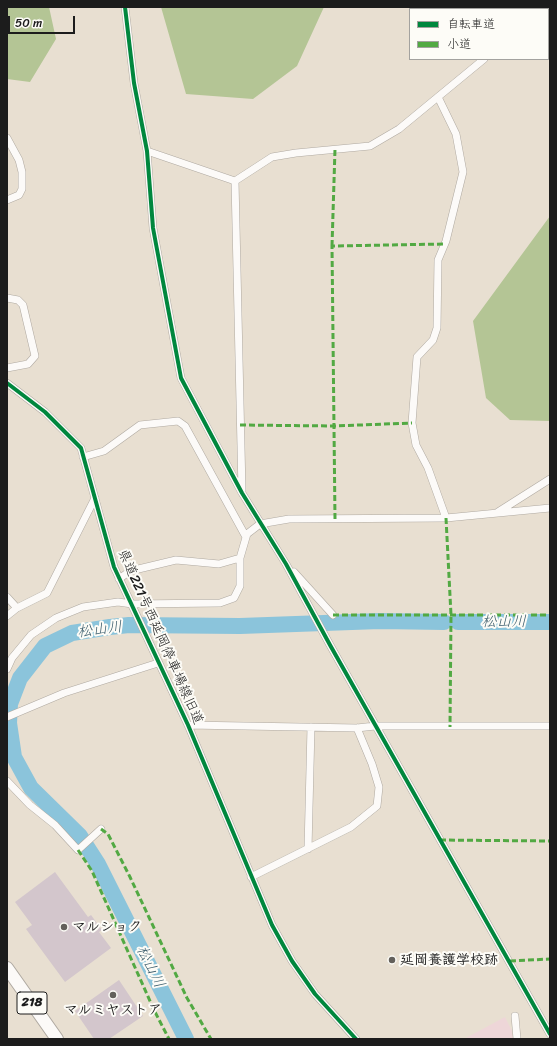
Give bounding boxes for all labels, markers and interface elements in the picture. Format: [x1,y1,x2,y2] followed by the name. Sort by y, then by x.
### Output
[10,8,77,34] scale bar
[409,8,549,60] legend
[15,12,42,34] text: 50 m
[447,13,495,35] text: 自転車道
[447,33,471,55] text: 小道
[114,547,206,727] street label: 県道221号西延岡停車場線旧道
[482,613,526,631] water label: 松山川
[77,618,123,642] water label: 松山川
[72,919,142,935] place label: マルショク
[59,922,69,932] marker: マルショク
[132,943,168,991] water label: 松山川
[400,952,498,968] place label: 延岡養護学校跡
[387,955,397,965] marker: 延岡養護学校跡
[108,990,118,1000] marker: マルミヤストア
[17,992,47,1014] road number: 218
[64,1002,162,1018] place label: マルミヤストア

